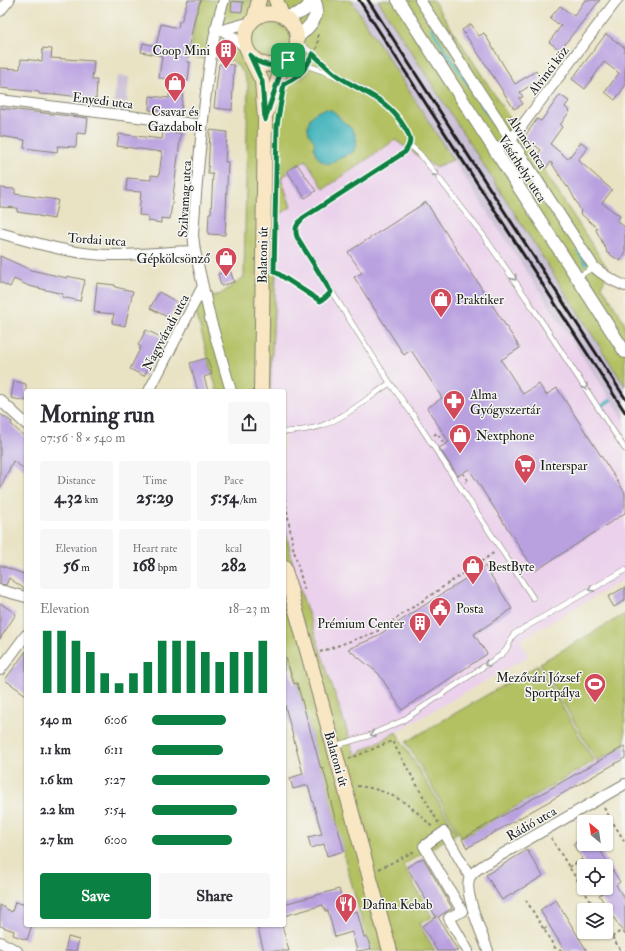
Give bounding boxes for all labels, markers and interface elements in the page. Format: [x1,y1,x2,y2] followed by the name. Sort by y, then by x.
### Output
[213,37,239,70] building icon: Coop Mini
[525,42,573,99] street label: Alvinci köz
[152,43,211,60] place label: Coop Mini
[271,43,305,77] pin
[277,49,299,71] icon: arrive
[162,70,188,103] shop icon: Csavar és Gazdabolt
[71,89,135,114] street label: Enyedi utca
[148,104,202,135] place label: Csavar és Gazdabolt
[504,112,551,173] street label: Alvinci utca
[494,132,550,206] street label: Vásárhelyi utca
[175,159,195,238] street label: Szilvamag utca
[431,170,438,177] one-way arrow
[255,226,271,284] street label: Balatoni út
[67,230,127,250] street label: Tordai utca
[213,245,239,278] shop icon: Gépkölcsönző
[136,251,211,268] place label: Gépkölcsönző
[509,274,516,281] one-way arrow
[428,286,454,319] shop icon: Praktiker
[139,291,194,374] street label: Nagyváradi utca
[456,292,504,308] place label: Praktiker
[580,383,588,390] one-way arrow
[469,387,541,419] place label: Alma Gyógyszertár
[441,388,467,421] pharmacy icon: Alma Gyógyszertár
[40,401,155,429] text: Morning run
[228,402,270,444] button: share
[447,422,473,455] shop icon: Nextphone
[476,428,535,445] place label: Nextphone
[40,430,125,446] text: 07:56 · 8 × 540 m
[512,452,538,485] supermarket icon: Interspar
[540,458,588,475] place label: Interspar
[57,474,96,487] text: Distance
[143,474,167,487] text: Time
[224,474,244,487] text: Pace
[54,487,82,508] text: 4.32
[136,487,174,508] text: 25:29
[210,487,238,508] text: 5:54
[82,493,98,506] text: km
[238,493,257,506] text: /km
[55,542,97,555] text: Elevation
[133,542,177,555] text: Heart rate
[225,542,242,555] text: kcal
[460,553,486,586] shop icon: BestByte
[63,555,79,576] text: 56
[133,555,155,576] text: 168
[221,555,246,576] text: 282
[488,559,535,576] place label: BestByte
[79,561,90,574] text: m
[155,561,177,574] text: bpm
[588,585,595,592] one-way arrow
[427,595,453,628] public building icon: Posta
[40,601,90,617] text: Elevation
[228,601,270,617] text: 18–23 m
[456,601,484,617] place label: Posta
[407,610,433,643] building icon: Prémium Center
[317,616,404,632] place label: Prémium Center
[484,659,491,667] one-way arrow
[496,670,582,702] place label: Mezővári József Sportpálya
[582,671,608,704] sports icon: Mezővári József Sportpálya
[40,712,72,728] text: 540 m
[104,712,127,728] text: 6:06
[370,729,377,737] one-way arrow
[321,730,352,789] street label: Balatoni út
[40,742,71,758] text: 1.1 km
[104,742,123,758] text: 6:11
[40,772,73,788] text: 1.6 km
[104,772,125,788] text: 5:27
[40,802,75,818] text: 2.2 km
[104,802,125,818] text: 5:54
[504,803,560,845] street label: Rádió utca
[577,815,613,851] north arrow
[577,815,613,939] map controls
[40,832,74,848] text: 2.7 km
[104,832,127,848] text: 6:00
[577,859,613,895] button: locate
[40,873,151,919] button: Save
[159,873,270,919] button: Share
[333,891,359,924] restaurant icon: Dafina Kebab
[362,897,432,913] place label: Dafina Kebab
[577,903,613,939] button: layers

